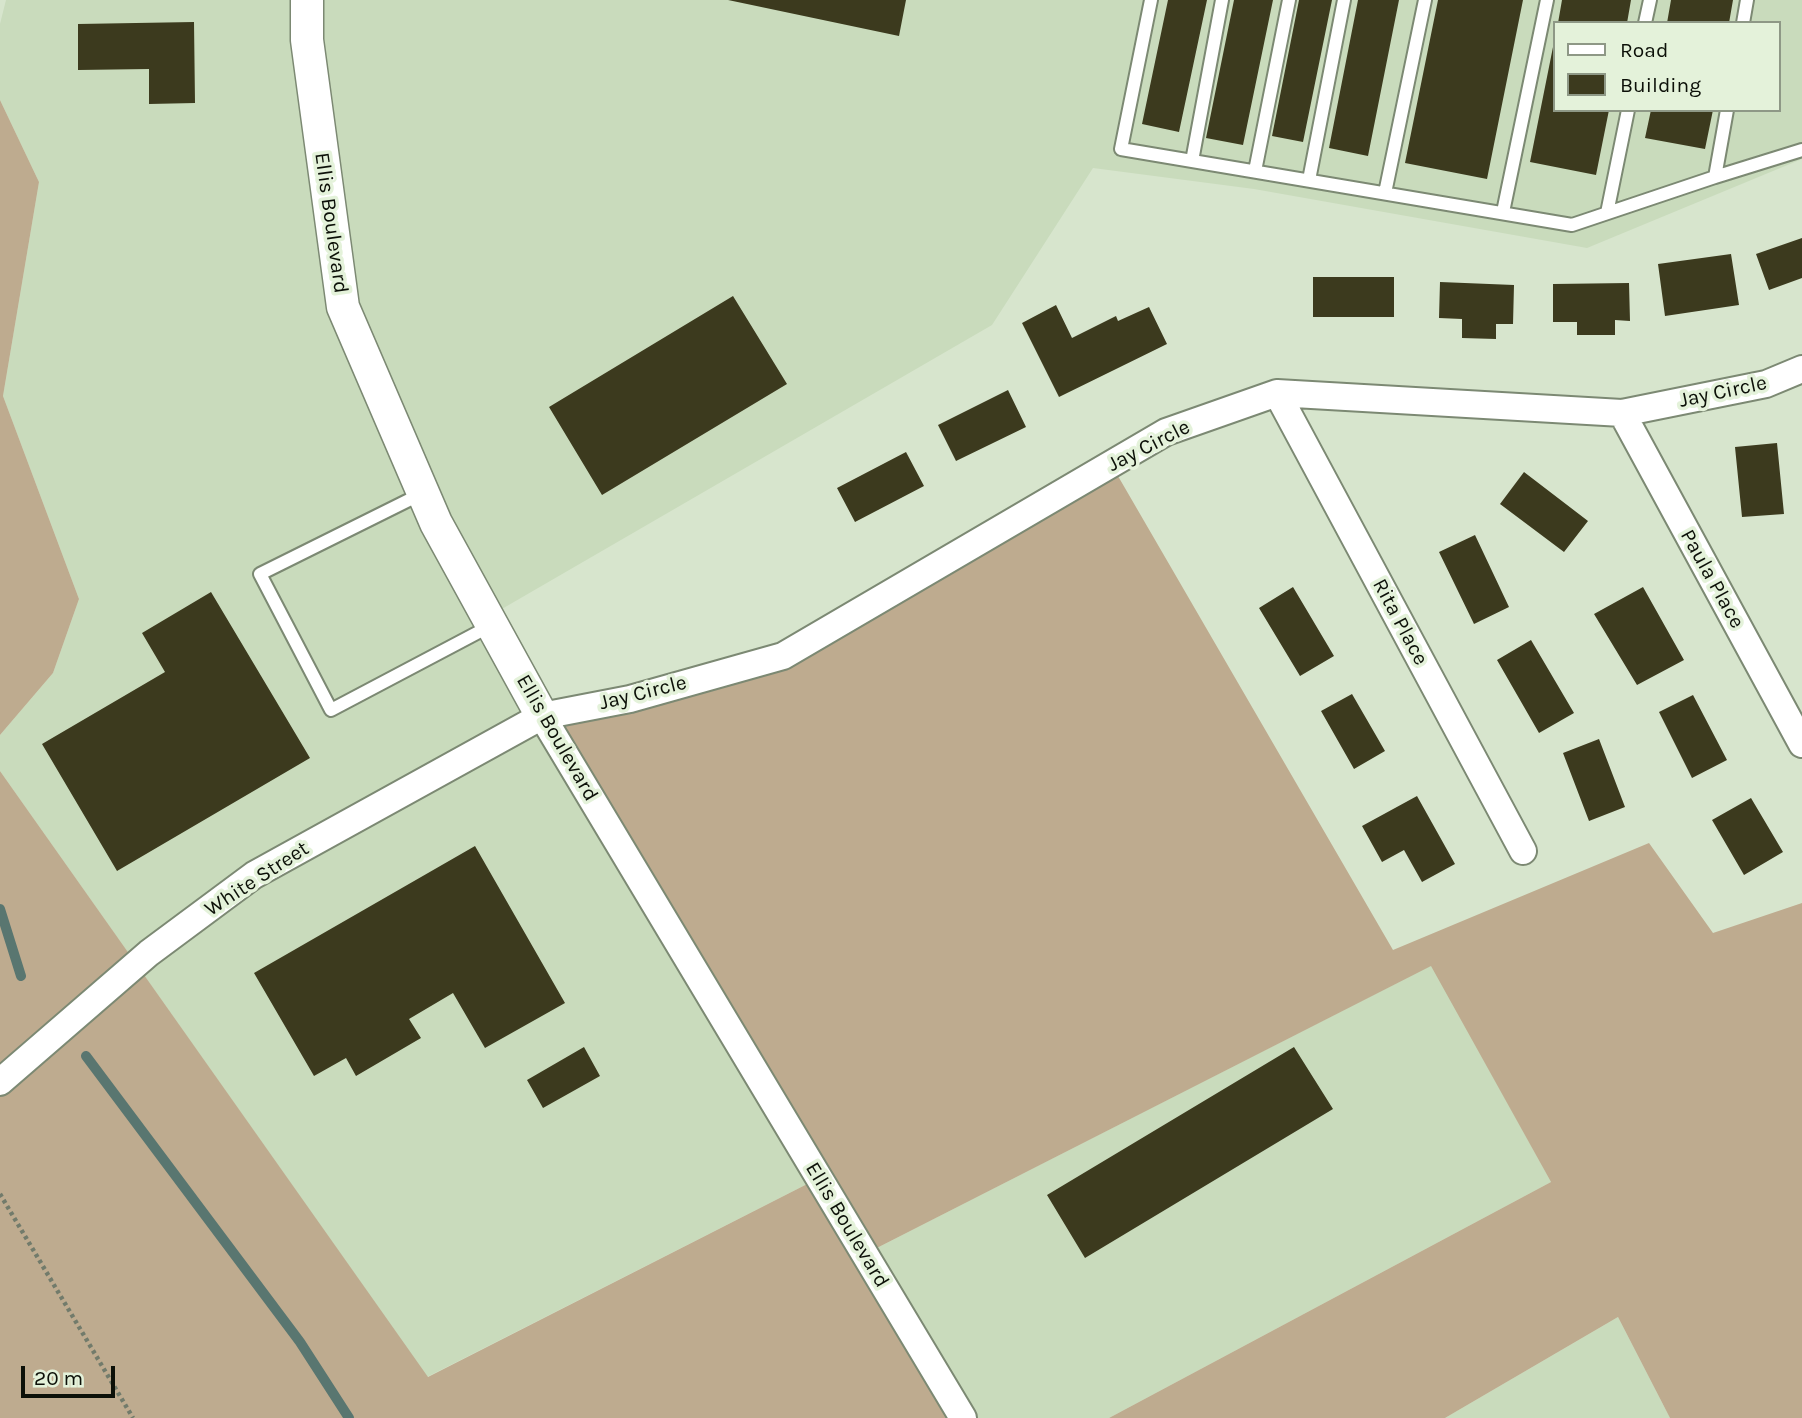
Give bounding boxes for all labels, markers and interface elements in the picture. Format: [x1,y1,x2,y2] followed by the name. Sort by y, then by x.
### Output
[1554,21,1781,112] legend
[1620,38,1668,62] text: Road
[1620,73,1701,97] text: Building
[309,151,353,295] street label: Ellis Boulevard
[1677,370,1769,414] street label: Jay Circle
[1104,415,1194,477] street label: Jay Circle
[1675,525,1749,633] street label: Paula Place
[1367,574,1433,670] street label: Rita Place
[511,670,603,806] street label: Ellis Boulevard
[597,670,689,716] street label: Jay Circle
[200,836,314,922] street label: White Street
[800,1158,894,1292] street label: Ellis Boulevard
[24,1352,119,1396] scale bar
[34,1366,83,1390] text: 20 m

